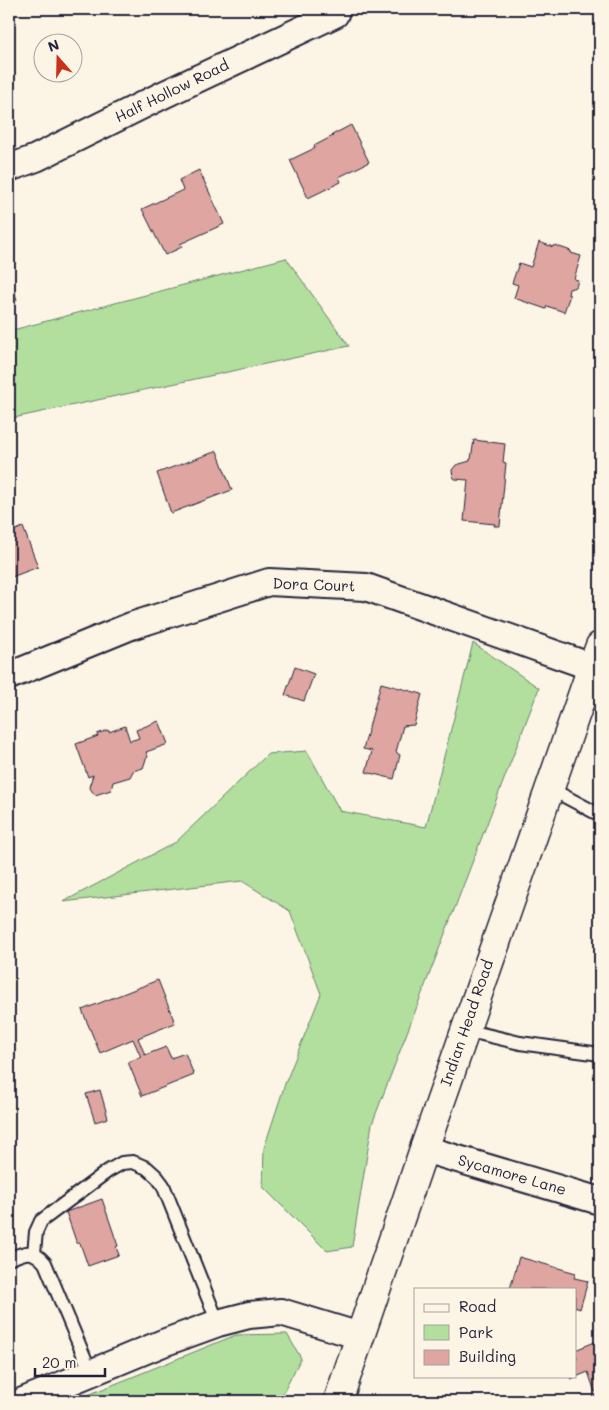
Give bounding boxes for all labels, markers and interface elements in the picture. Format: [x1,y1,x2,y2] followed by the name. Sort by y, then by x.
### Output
[32,32,82,82] north arrow
[45,35,62,56] text: N
[111,54,232,126] street label: Half Hollow Road
[272,573,356,595] street label: Dora Court
[435,957,497,1089] street label: Indian Head Road
[456,1149,569,1199] street label: Sycamore Lane
[414,1288,576,1378] legend
[459,1296,496,1316] text: Road
[459,1322,493,1342] text: Park
[35,1345,105,1377] scale bar
[459,1346,516,1366] text: Building
[42,1352,76,1372] text: 20 m

